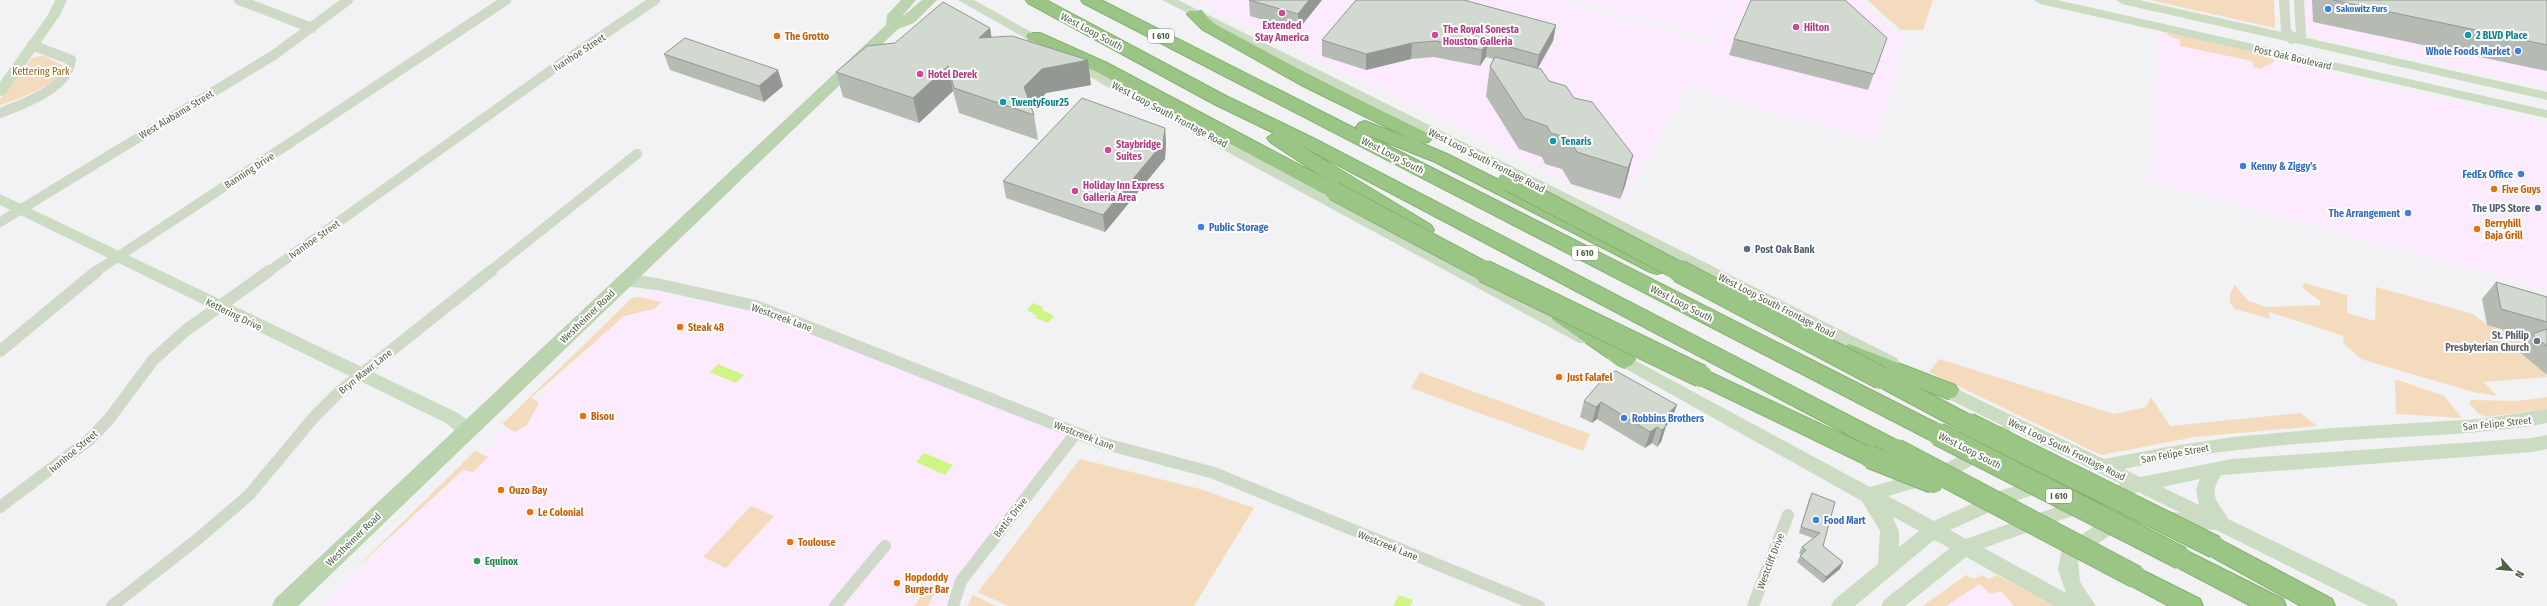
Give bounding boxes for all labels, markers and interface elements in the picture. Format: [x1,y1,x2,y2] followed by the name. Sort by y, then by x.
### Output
[2323,4,2333,14] marker: Sakowitz Furs
[2336,4,2387,14] place label: Sakowitz Furs
[1277,8,1287,18] marker: Extended Stay America
[1058,10,1125,53] street label: West Loop South
[1255,20,1309,44] place label: Extended Stay America
[1791,22,1801,32] marker: Hilton
[1804,22,1829,34] place label: Hilton
[1443,24,1519,48] place label: The Royal Sonesta Houston Galleria
[1148,29,1174,43] road number: I 610
[1430,30,1440,40] marker: The Royal Sonesta Houston Galleria
[2463,30,2473,40] marker: 2 BLVD Place
[2475,30,2528,42] place label: 2 BLVD Place
[551,31,608,74] street label: Ivanhoe Street
[772,31,782,41] marker: The Grotto
[785,31,830,43] place label: The Grotto
[2253,43,2333,73] street label: Post Oak Boulevard
[2426,46,2510,58] place label: Whole Foods Market
[2513,46,2523,56] marker: Whole Foods Market
[12,66,70,78] park label: Kettering Park
[915,69,925,79] marker: Hotel Derek
[928,69,978,81] place label: Hotel Derek
[1110,79,1229,151] street label: West Loop South Frontage Road
[137,88,216,142] street label: West Alabama Street
[998,97,1008,107] marker: TwentyFour25
[1011,97,1069,109] place label: TwentyFour25
[1426,126,1547,196] street label: West Loop South Frontage Road
[1359,135,1426,177] street label: West Loop South
[1548,136,1558,146] marker: Tenaris
[1561,136,1592,148] place label: Tenaris
[1116,139,1161,163] place label: Staybridge Suites
[1103,145,1113,155] marker: Staybridge Suites
[222,150,277,191] street label: Banning Drive
[2238,161,2248,171] marker: Kenny & Ziggy’s
[2251,161,2317,173] place label: Kenny & Ziggy’s
[2463,169,2513,181] place label: FedEx Office
[2516,169,2526,179] marker: FedEx Office
[1083,180,1165,204] place label: Holiday Inn Express Galleria Area
[2489,184,2499,194] marker: Five Guys
[2502,184,2541,196] place label: Five Guys
[1070,186,1080,196] marker: Holiday Inn Express Galleria Area
[2472,203,2530,215] place label: The UPS Store
[2533,203,2543,213] marker: The UPS Store
[2329,208,2400,220] place label: The Arrangement
[2403,208,2413,218] marker: The Arrangement
[287,217,343,262] street label: Ivanhoe Street
[2485,218,2523,242] place label: Berryhill Baja Grill
[1196,222,1206,232] marker: Public Storage
[1209,222,1269,234] place label: Public Storage
[2472,224,2482,234] marker: Berryhill Baja Grill
[1742,244,1752,254] marker: Post Oak Bank
[1755,244,1816,256] place label: Post Oak Bank
[1572,246,1598,260] road number: I 610
[1716,271,1837,341] street label: West Loop South Frontage Road
[1648,283,1715,325] street label: West Loop South
[558,287,618,346] street label: Westheimer Road
[204,296,264,334] street label: Kettering Drive
[750,301,814,334] street label: Westcreek Lane
[675,322,685,332] marker: Steak 48
[688,322,725,334] place label: Steak 48
[2445,330,2530,354] place label: St. Philip Presbyterian Church
[2532,336,2542,346] marker: St. Philip Presbyterian Church
[337,347,395,397] street label: Bryn Mawr Lane
[1554,372,1564,382] marker: Just Falafel
[1566,372,1613,384] place label: Just Falafel
[578,411,588,421] marker: Bisou
[591,411,614,423] place label: Bisou
[1619,413,1629,423] marker: Robbins Brothers
[1632,413,1705,425] place label: Robbins Brothers
[2462,414,2533,434] street label: San Felipe Street
[2006,416,2127,484] street label: West Loop South Frontage Road
[1052,419,1116,453] street label: Westcreek Lane
[47,428,101,475] street label: Ivanhoe Street
[1936,430,2003,472] street label: West Loop South
[2140,442,2211,466] street label: San Felipe Street
[496,485,506,495] marker: Ouzo Bay
[509,485,547,497] place label: Ouzo Bay
[2046,489,2072,503] road number: I 610
[992,495,1030,540] street label: Bettis Drive
[525,507,535,517] marker: Le Colonial
[538,507,584,519] place label: Le Colonial
[324,510,384,569] street label: Westheimer Road
[1811,515,1821,525] marker: Food Mart
[1824,515,1866,527] place label: Food Mart
[1356,528,1419,563] street label: Westcreek Lane
[1755,532,1787,591] street label: Westcliff Drive
[785,537,795,547] marker: Toulouse
[798,537,836,549] place label: Toulouse
[2491,550,2531,590] north arrow
[472,556,482,566] marker: Equinox
[485,556,518,568] place label: Equinox
[2512,568,2527,580] text: N
[905,572,949,596] place label: Hopdoddy Burger Bar
[892,578,902,588] marker: Hopdoddy Burger Bar

